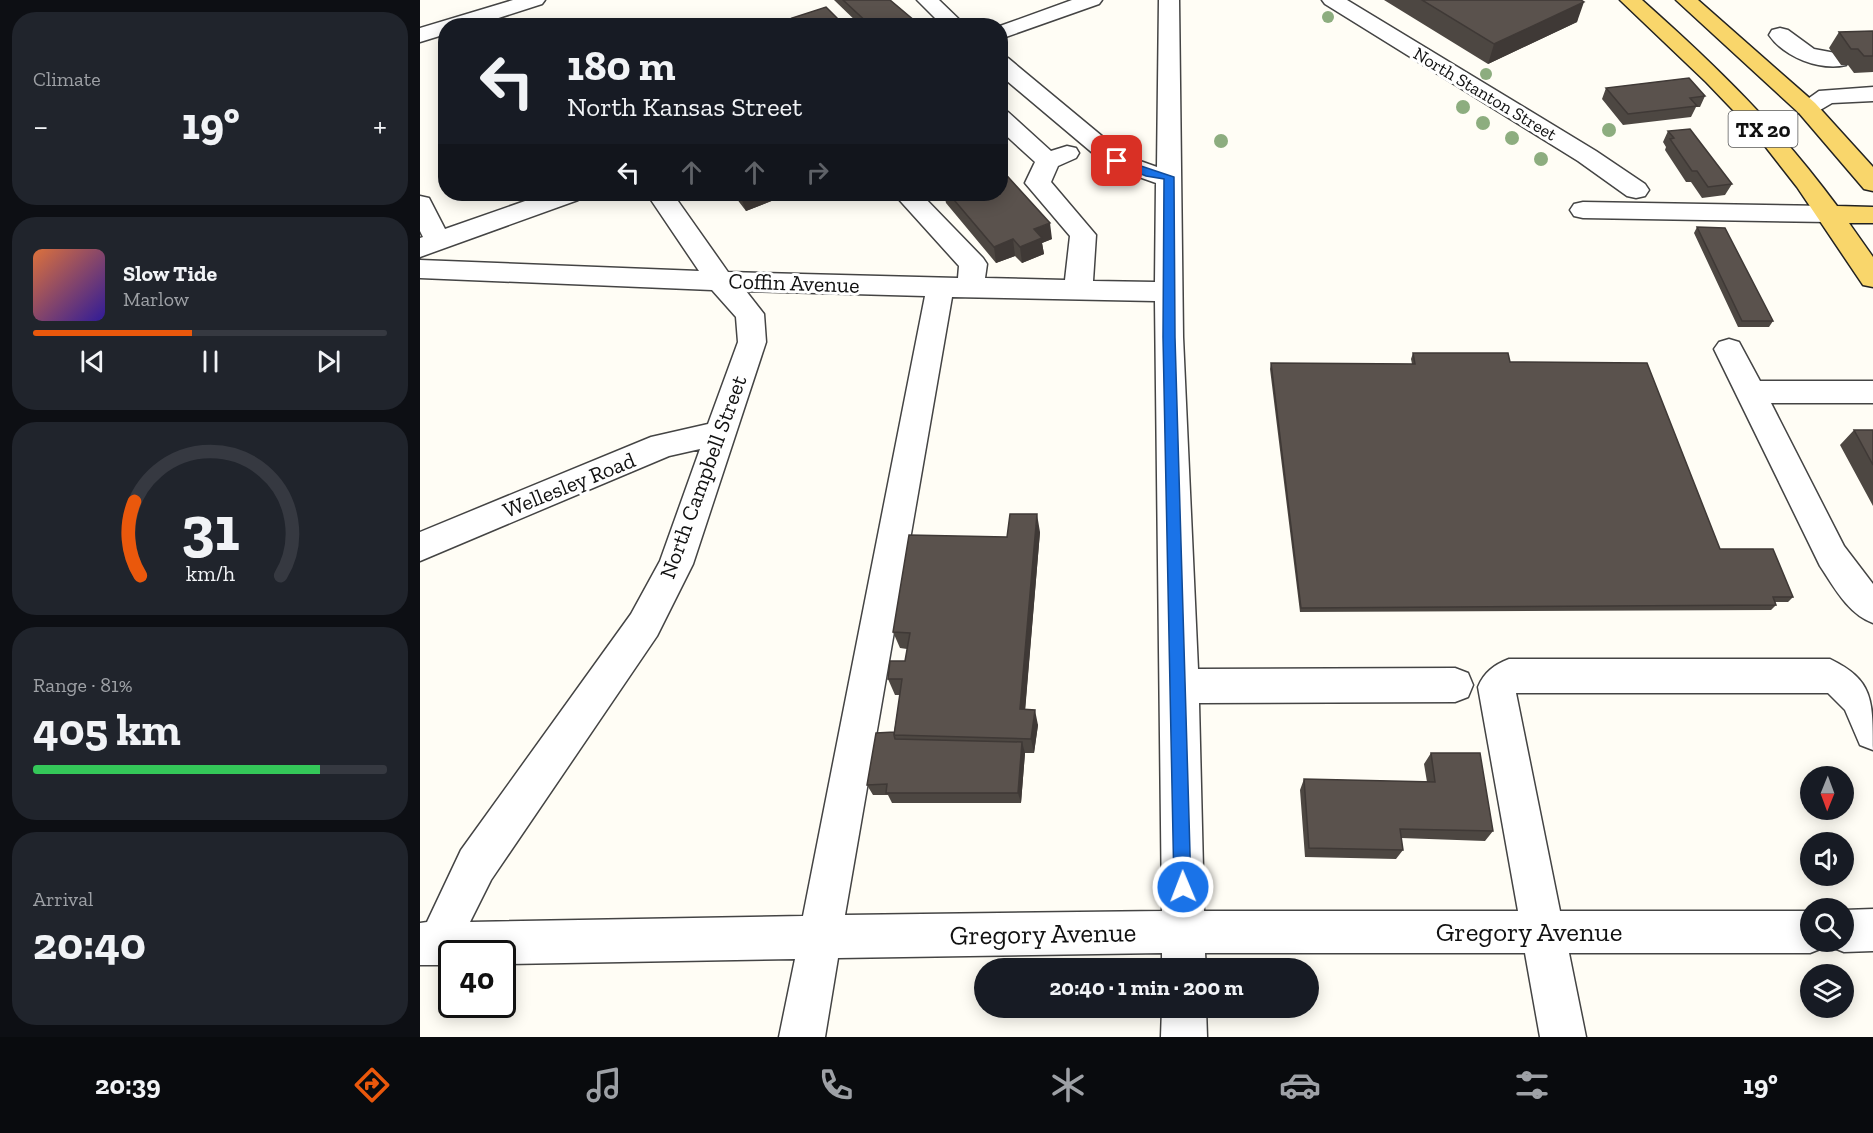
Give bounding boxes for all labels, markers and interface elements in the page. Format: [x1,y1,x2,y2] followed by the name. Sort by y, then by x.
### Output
[567,40,675,91] text: 180 m
[468,42,546,120] icon: left
[1409,42,1561,146] street label: North Stanton Street
[33,67,101,91] text: Climate
[567,91,802,123] text: North Kansas Street
[182,97,240,151] text: 19°
[33,106,48,145] text: −
[373,106,387,145] text: +
[1728,111,1798,147] road number: TX 20
[1091,135,1142,186] pin
[1100,144,1133,177] icon: arrive
[612,156,645,189] icon: left
[675,156,708,189] icon: ahead
[738,156,771,189] icon: ahead
[801,156,834,189] icon: right
[123,260,217,287] text: Slow Tide
[728,267,860,299] street label: Coffin Avenue
[123,287,189,311] text: Marlow
[76,345,109,378] icon: previous
[194,345,227,378] icon: pause
[312,345,345,378] icon: next
[654,371,753,582] street label: North Campbell Street
[499,446,639,524] street label: Wellesley Road
[181,491,239,566] text: 31
[186,561,234,586] text: km/h
[33,673,132,697] text: Range · 81%
[33,703,181,757] text: 405 km
[1800,766,1854,820] north arrow
[1800,766,1854,1018] map controls
[1800,832,1854,886] button: sound
[1151,855,1215,919] position arrow
[33,887,93,911] text: Arrival
[1800,898,1854,952] button: search
[949,916,1137,952] street label: Gregory Avenue
[1436,916,1622,948] street label: Gregory Avenue
[33,917,146,971] text: 20:40
[438,940,516,1018] speed limit sign: 40
[1800,964,1854,1018] button: layers
[1049,974,1244,1001] text: 20:40 · 1 min · 200 m
[351,1064,393,1106] icon: directions
[583,1064,625,1106] icon: music
[815,1064,857,1106] icon: phone
[1047,1064,1089,1106] icon: climate
[1279,1064,1321,1106] icon: car
[1511,1064,1553,1106] icon: filters
[95,1069,161,1101] text: 20:39
[1743,1069,1778,1101] text: 19°

